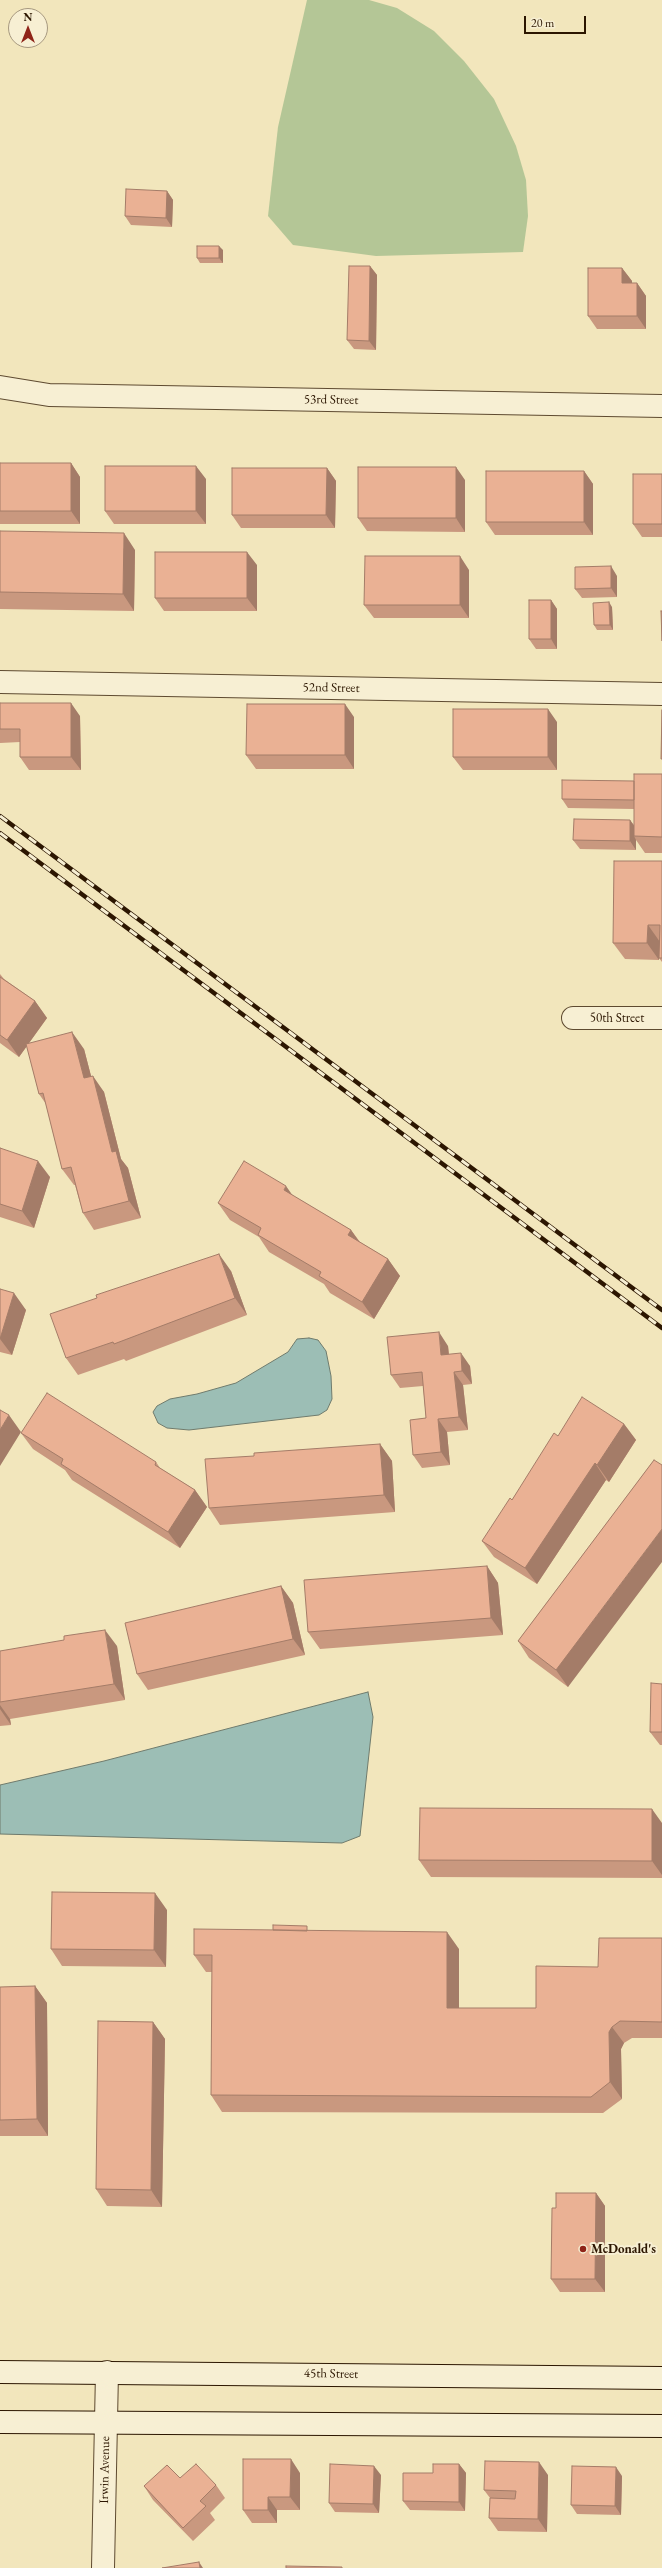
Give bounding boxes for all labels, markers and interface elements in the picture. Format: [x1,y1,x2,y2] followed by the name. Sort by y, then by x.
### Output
[8,8,48,48] north arrow
[526,8,588,34] scale bar
[24,10,32,24] text: N
[531,15,554,31] text: 20 m
[304,392,358,408] street label: 53rd Street
[302,680,360,696] street label: 52nd Street
[590,1010,644,1026] street label: 50th Street
[591,2241,656,2257] place label: McDonald's
[578,2244,588,2254] marker: McDonald's
[304,2366,358,2382] street label: 45th Street
[97,2436,113,2504] street label: Irwin Avenue

